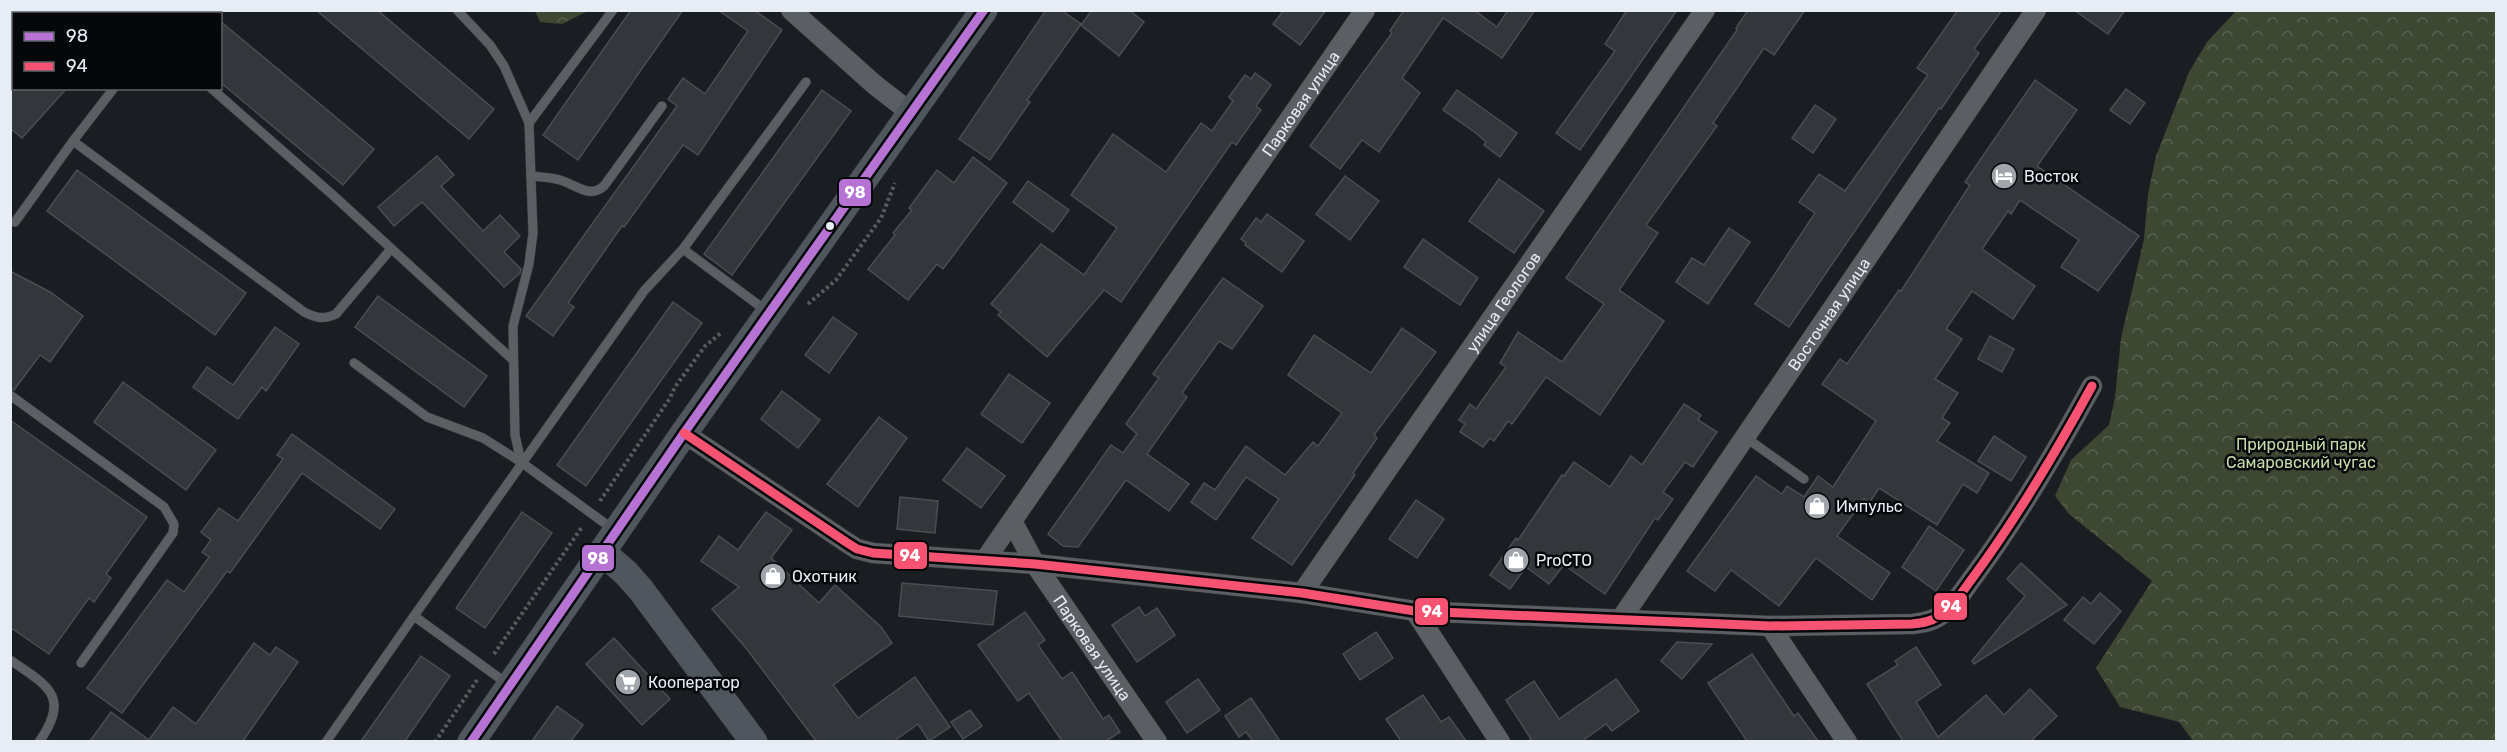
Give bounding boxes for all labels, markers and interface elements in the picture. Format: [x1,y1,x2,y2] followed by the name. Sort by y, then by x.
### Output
[12,12,222,90] legend
[66,25,88,47] text: 98
[1258,47,1344,160] street label: Парковая улица
[66,55,88,77] text: 94
[1989,161,2019,191] hotel icon: Восток
[2024,167,2079,186] place label: Восток
[838,178,872,207] line badge: 98
[844,183,866,202] text: 98
[824,220,836,232] unlabelled marker
[1462,248,1545,356] street label: улица Геологов
[1784,254,1874,374] street label: Восточная улица
[2226,435,2376,472] park label: Природный парк Самаровский чугас
[1802,491,1832,521] shop icon: Импульс
[1836,497,1903,516] place label: Импульс
[893,541,928,570] line badge: 94
[581,544,615,572] line badge: 98
[1501,545,1531,575] shop icon: ProСТО
[899,546,921,565] text: 94
[587,549,609,568] text: 98
[1536,551,1592,570] place label: ProСТО
[758,561,788,591] shop icon: Охотник
[792,567,857,586] place label: Охотник
[1049,592,1135,704] street label: Парковая улица
[1933,592,1968,621] line badge: 94
[1414,597,1449,626] line badge: 94
[1940,597,1962,616] text: 94
[1421,602,1443,621] text: 94
[613,667,643,697] supermarket icon: Кооператор
[648,673,740,692] place label: Кооператор

